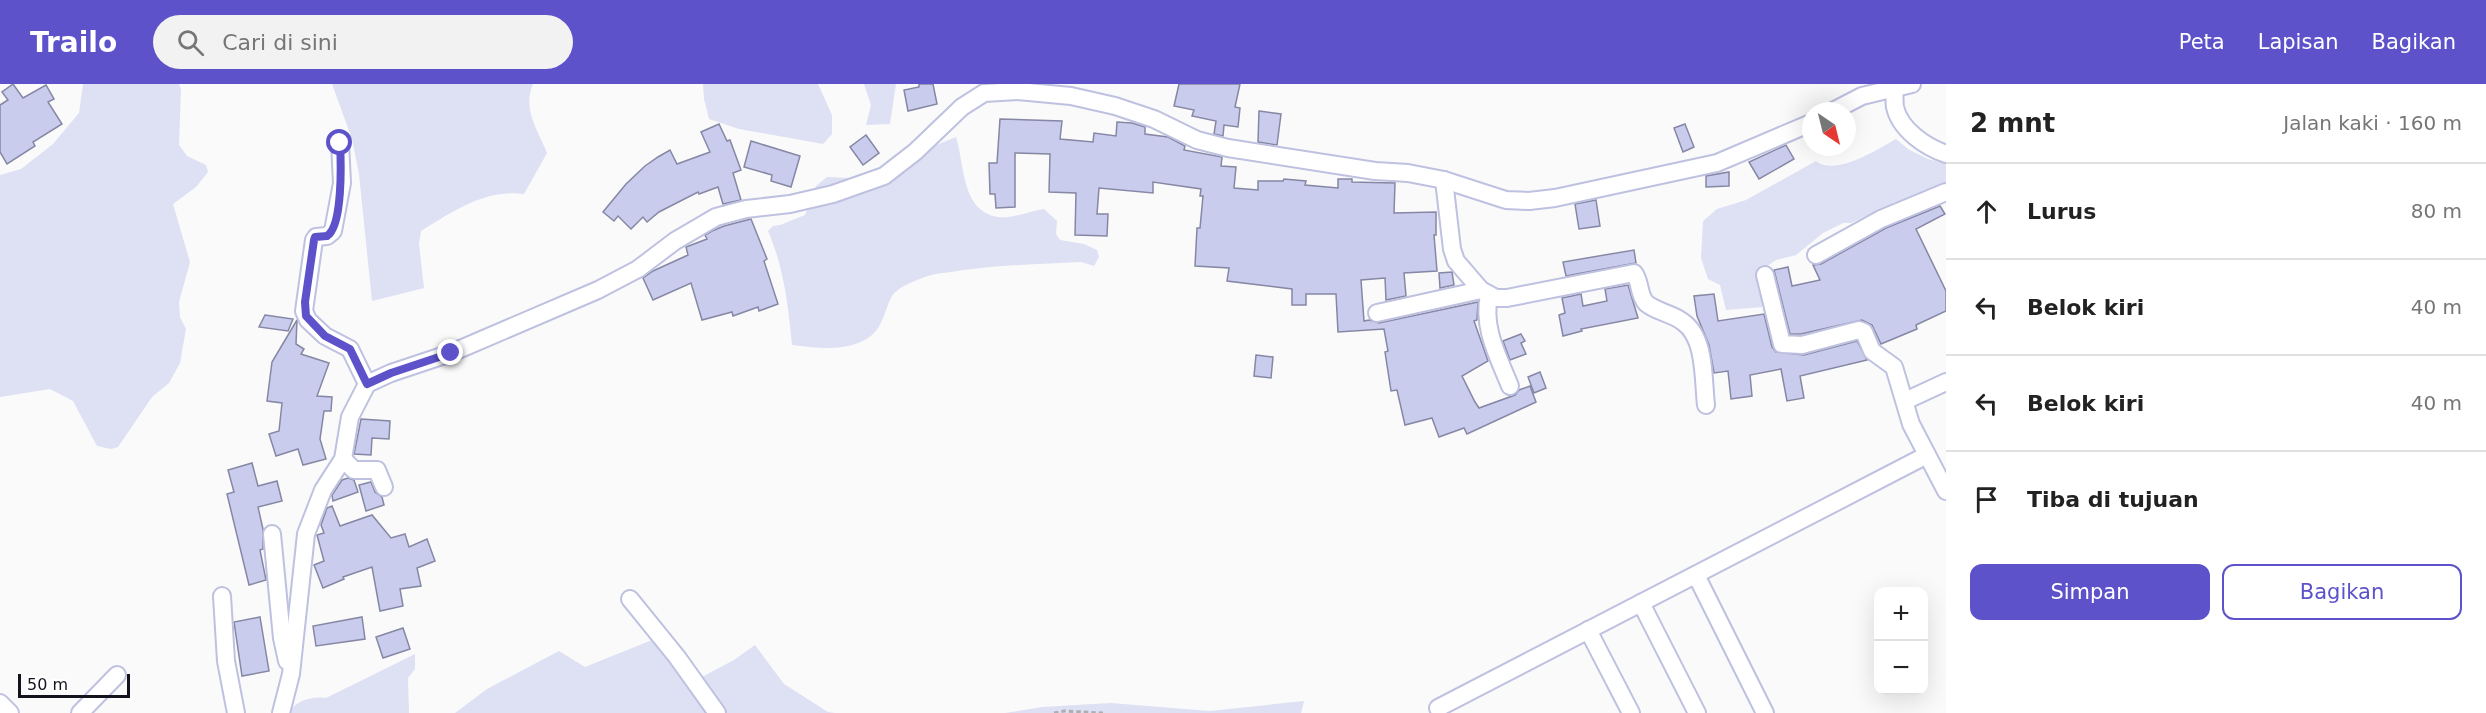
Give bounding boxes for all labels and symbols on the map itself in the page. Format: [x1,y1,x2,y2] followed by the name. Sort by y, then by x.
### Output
[1802,102,1856,156] north arrow
[326,129,352,155] route start
[437,339,463,365] route end
[18,671,130,698] scale bar

